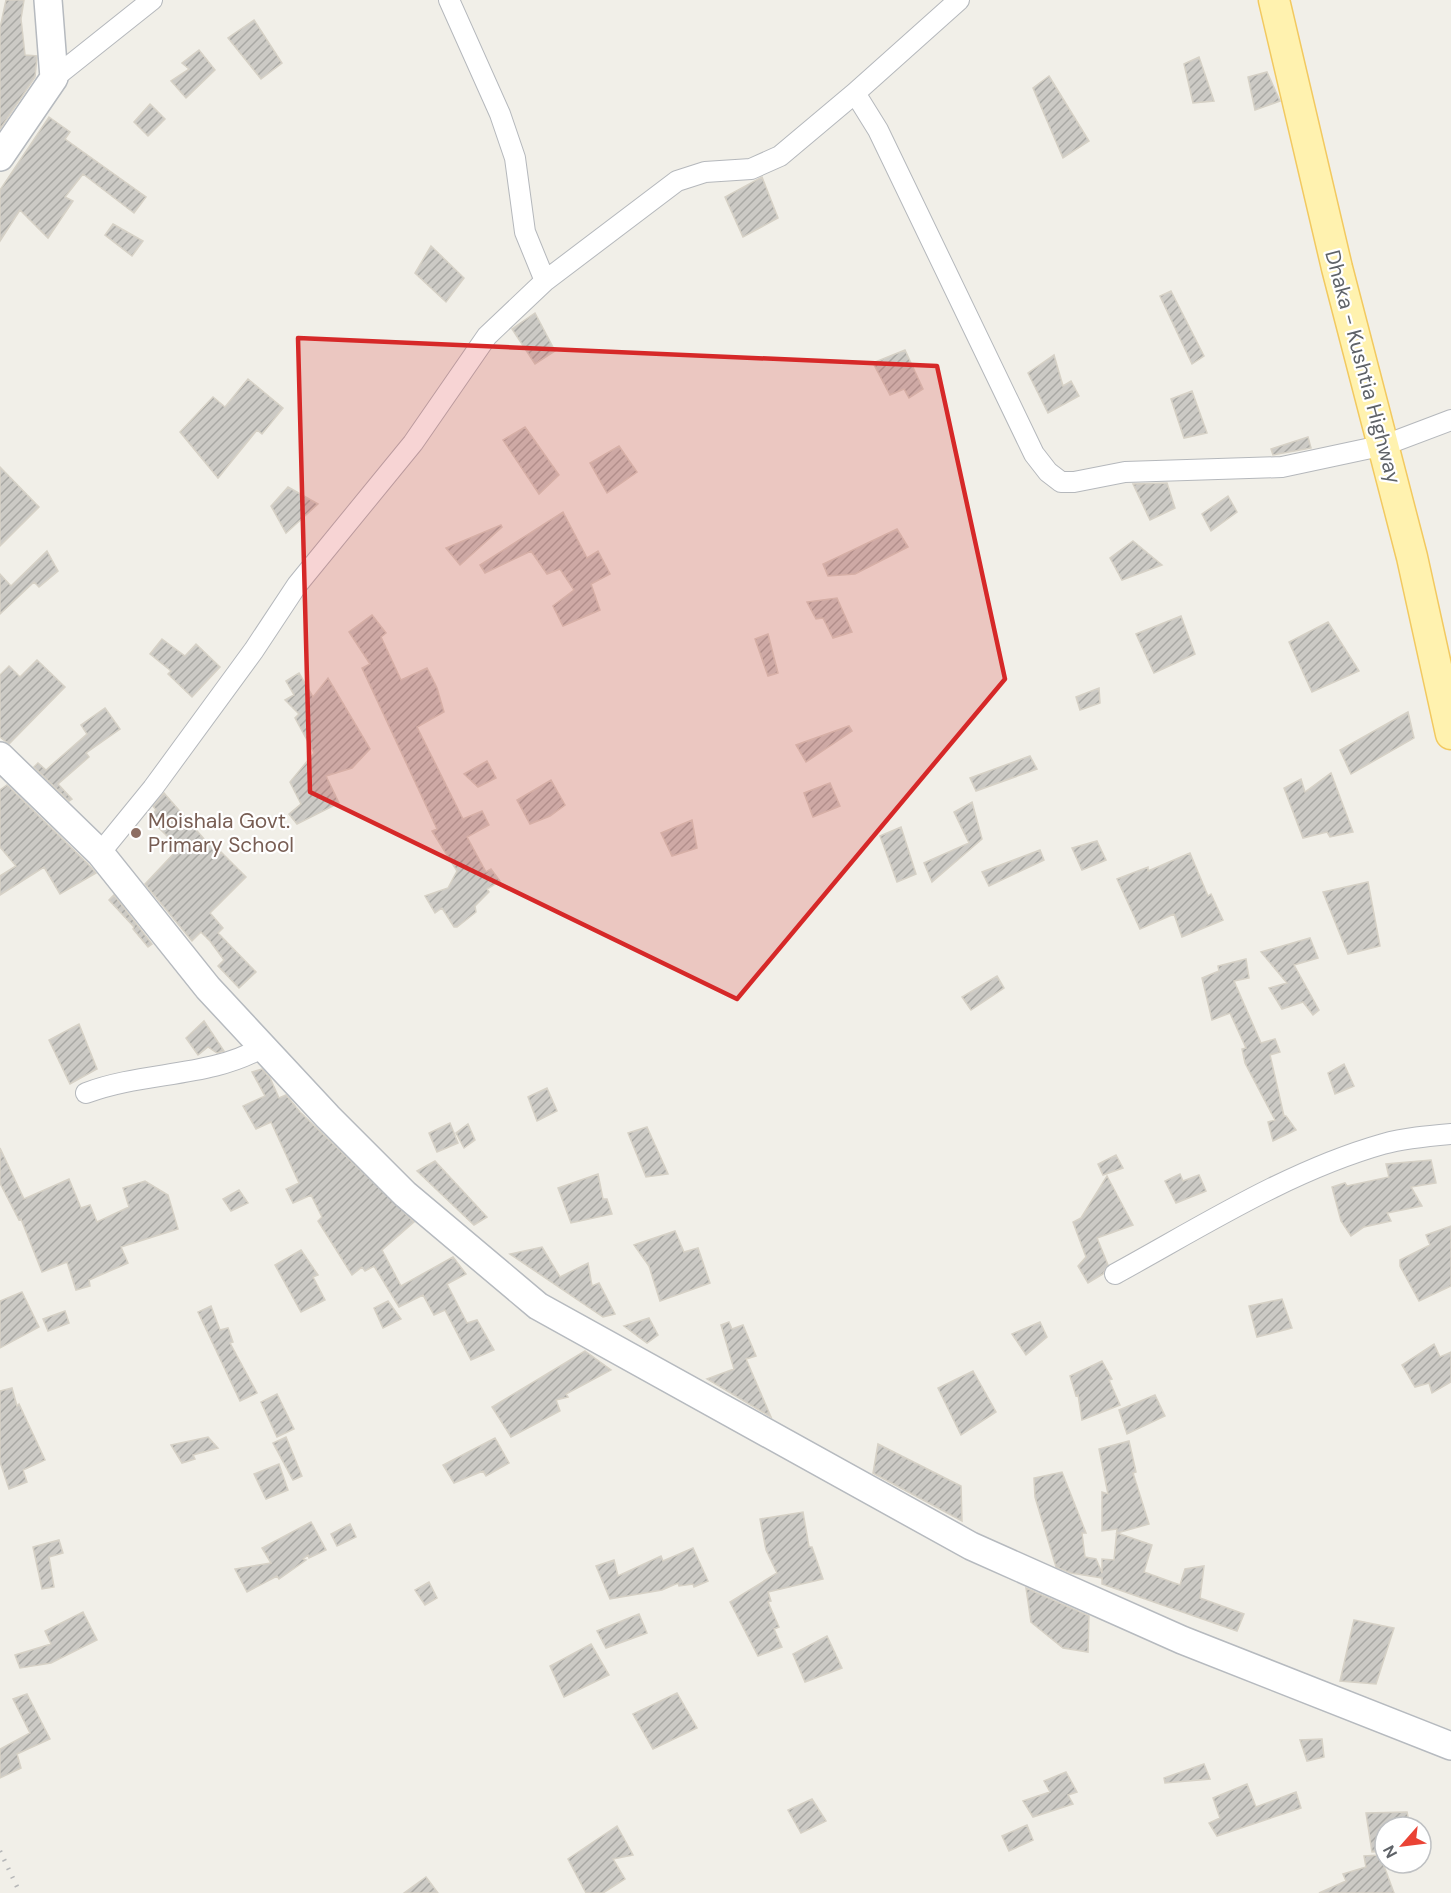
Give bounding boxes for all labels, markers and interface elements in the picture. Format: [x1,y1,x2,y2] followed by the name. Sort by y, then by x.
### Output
[1318,247,1408,487] street label: Dhaka - Kushtia Highway
[148,807,294,859] place label: Moishala Govt. Primary School
[129,826,143,840] marker: Moishala Govt. Primary School
[1373,1815,1433,1875] north arrow
[1378,1842,1402,1862] text: N

